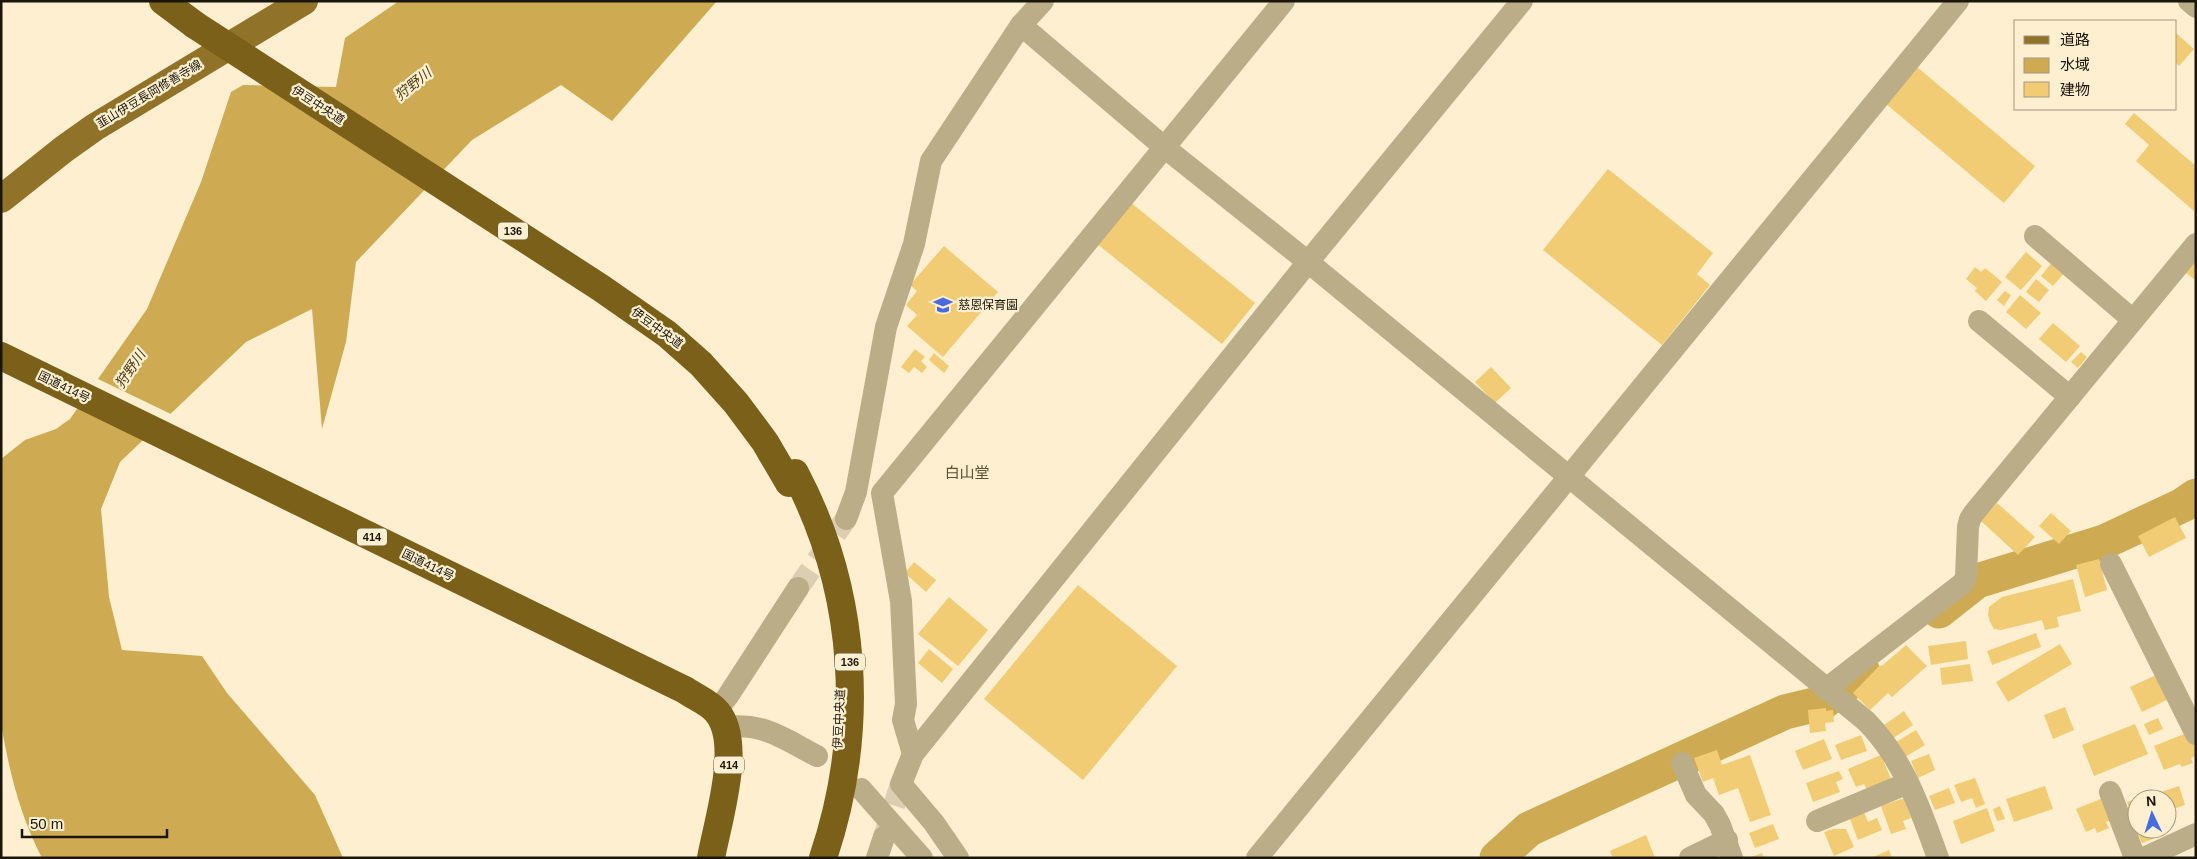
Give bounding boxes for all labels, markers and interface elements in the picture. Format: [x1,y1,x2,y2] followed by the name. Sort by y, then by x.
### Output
[2014,20,2177,110] legend
[2060,31,2090,48] text: 道路
[2060,56,2090,73] text: 水域
[94,57,204,131] street label: 韮山伊豆長岡修善寺線
[392,63,436,103] water label: 狩野川
[2060,81,2090,98] text: 建物
[289,83,347,127] street label: 伊豆中央道
[498,222,528,240] road number: 136
[932,294,954,316] school or university icon: 慈恩保育園
[958,298,1018,312] place label: 慈恩保育園
[629,305,685,351] street label: 伊豆中央道
[112,345,149,391] water label: 狩野川
[36,368,92,406] street label: 国道414号
[944,464,990,481] district label: 白山堂
[357,528,387,546] road number: 414
[400,546,456,584] street label: 国道414号
[835,654,865,670] road number: 136
[830,689,848,749] street label: 伊豆中央道
[714,756,744,774] road number: 414
[2127,789,2177,839] north arrow
[2145,793,2157,809] text: N
[22,806,168,838] scale bar
[30,815,63,832] text: 50 m

